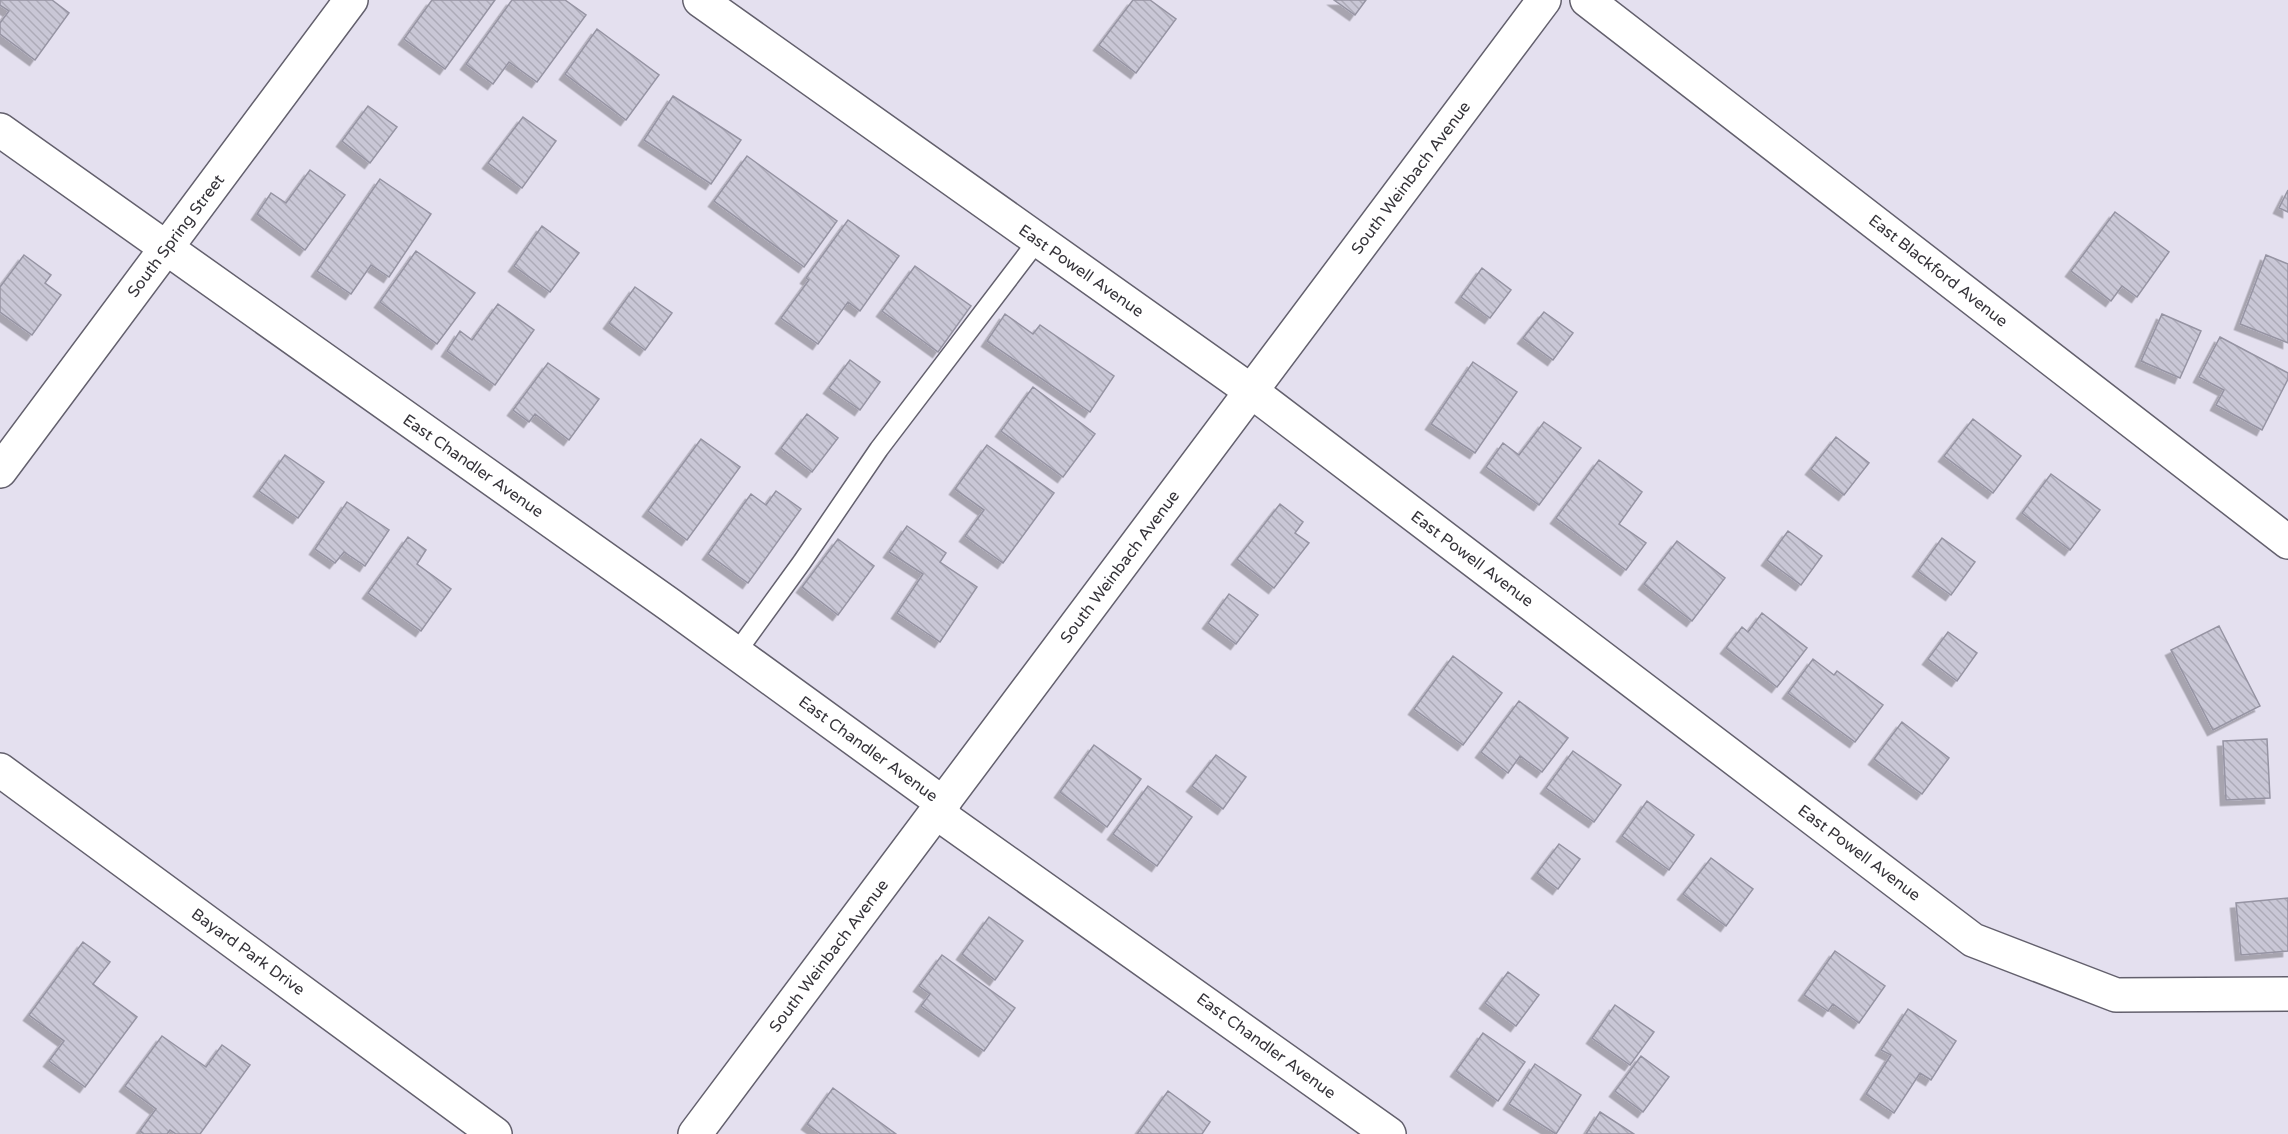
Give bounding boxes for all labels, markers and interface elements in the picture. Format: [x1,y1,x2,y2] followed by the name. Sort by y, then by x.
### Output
[1347,98,1475,258] street label: South Weinbach Avenue
[123,170,229,302] street label: South Spring Street
[1864,210,2012,332] street label: East Blackford Avenue
[1015,220,1147,322] street label: East Powell Avenue
[399,410,547,522] street label: East Chandler Avenue
[1056,487,1184,647] street label: South Weinbach Avenue
[1407,506,1537,612] street label: East Powell Avenue
[794,692,942,806] street label: East Chandler Avenue
[1794,800,1924,906] street label: East Powell Avenue
[765,876,893,1036] street label: South Weinbach Avenue
[187,904,309,1000] street label: Bayard Park Drive
[1192,989,1340,1103] street label: East Chandler Avenue

